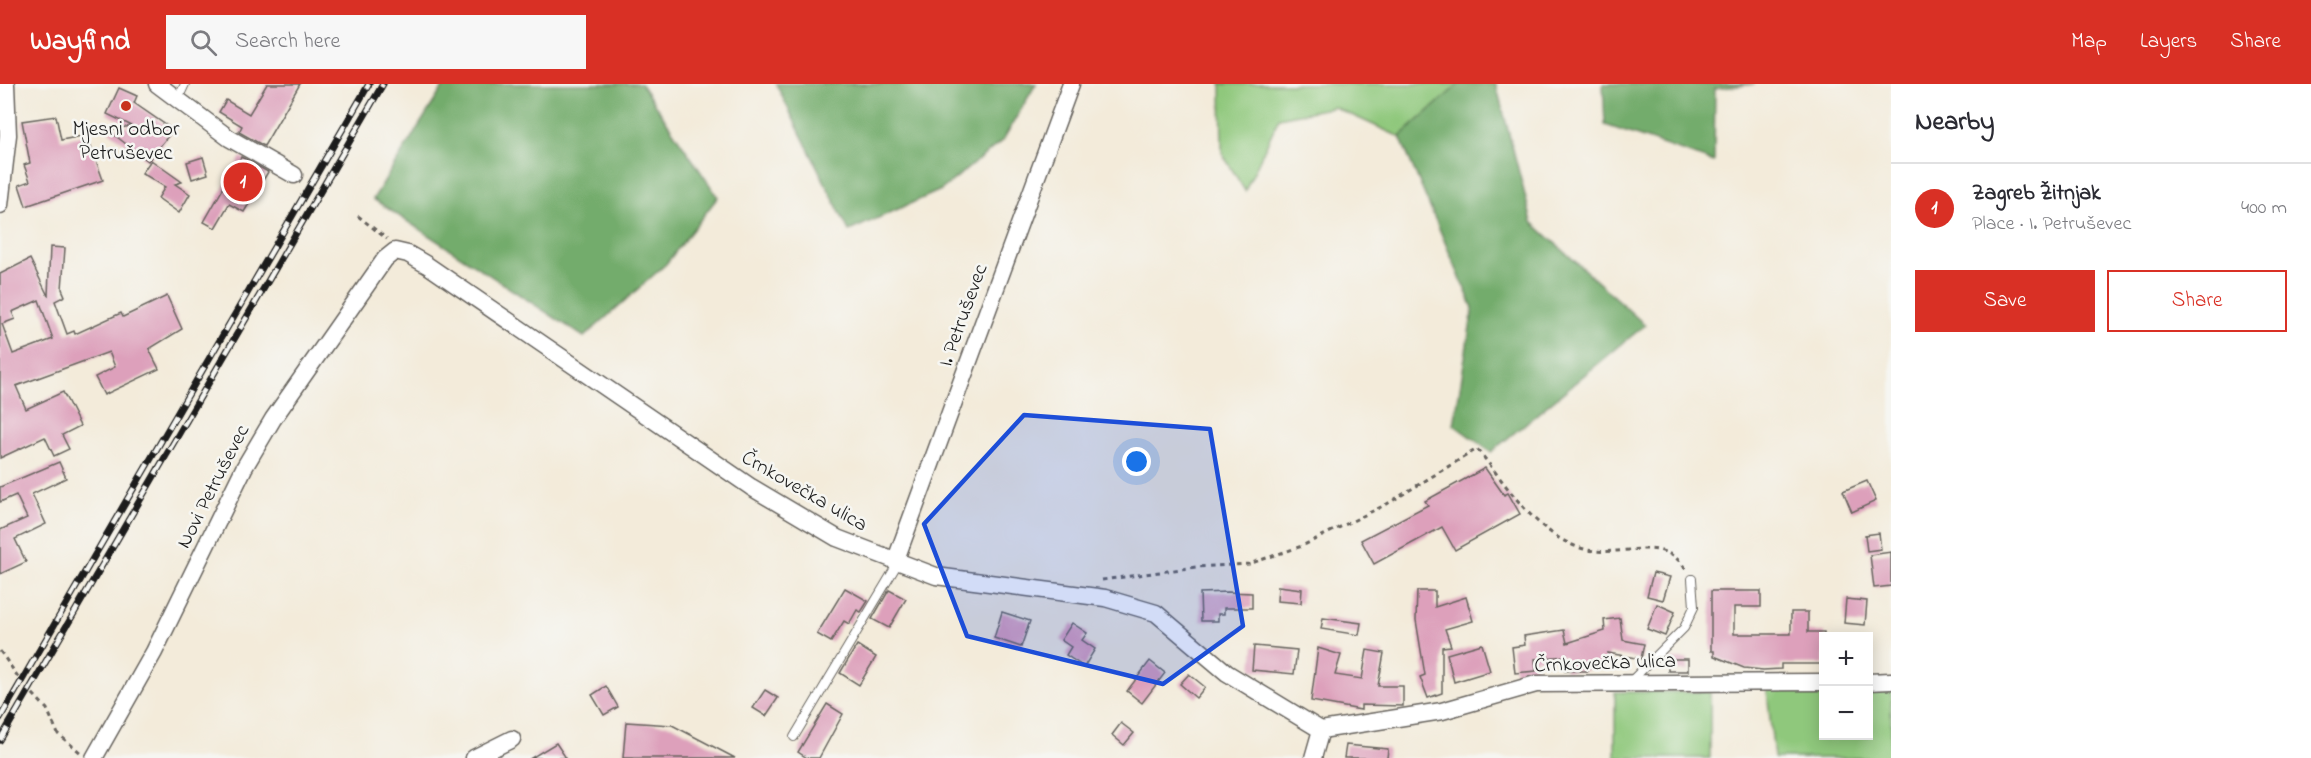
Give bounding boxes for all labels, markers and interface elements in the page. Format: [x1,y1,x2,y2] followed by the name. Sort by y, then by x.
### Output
[166,15,586,69] search box
[30,22,130,63] text: Wayfind
[187,26,220,59] icon: search
[235,26,340,58] text: Search here
[2071,27,2107,57] text: Map
[2140,27,2197,57] text: Layers
[2230,27,2281,57] text: Share
[119,99,133,113] marker: Mjesni odbor Petruševec
[1915,104,1994,142] text: Nearby
[73,115,180,169] place label: Mjesni odbor Petruševec
[224,160,262,204] pin: 1
[1972,178,2101,210] text: Zagreb Žitnjak
[1931,194,1938,223] text: 1
[2241,194,2287,223] text: 400 m
[1972,210,2131,239] text: Place · I. Petruševec
[931,259,997,371] street label: I. Petruševec
[1915,270,2095,332] button: Save
[2107,270,2287,332] button: Share
[170,419,258,554] street label: Novi Petruševec
[735,443,873,540] street label: Črnkovečka ulica
[1122,447,1151,476] your location
[1819,632,1873,740] map controls
[1819,632,1873,686] button: +
[1534,647,1676,681] street label: Črnkovečka ulica
[1819,686,1873,740] button: −

